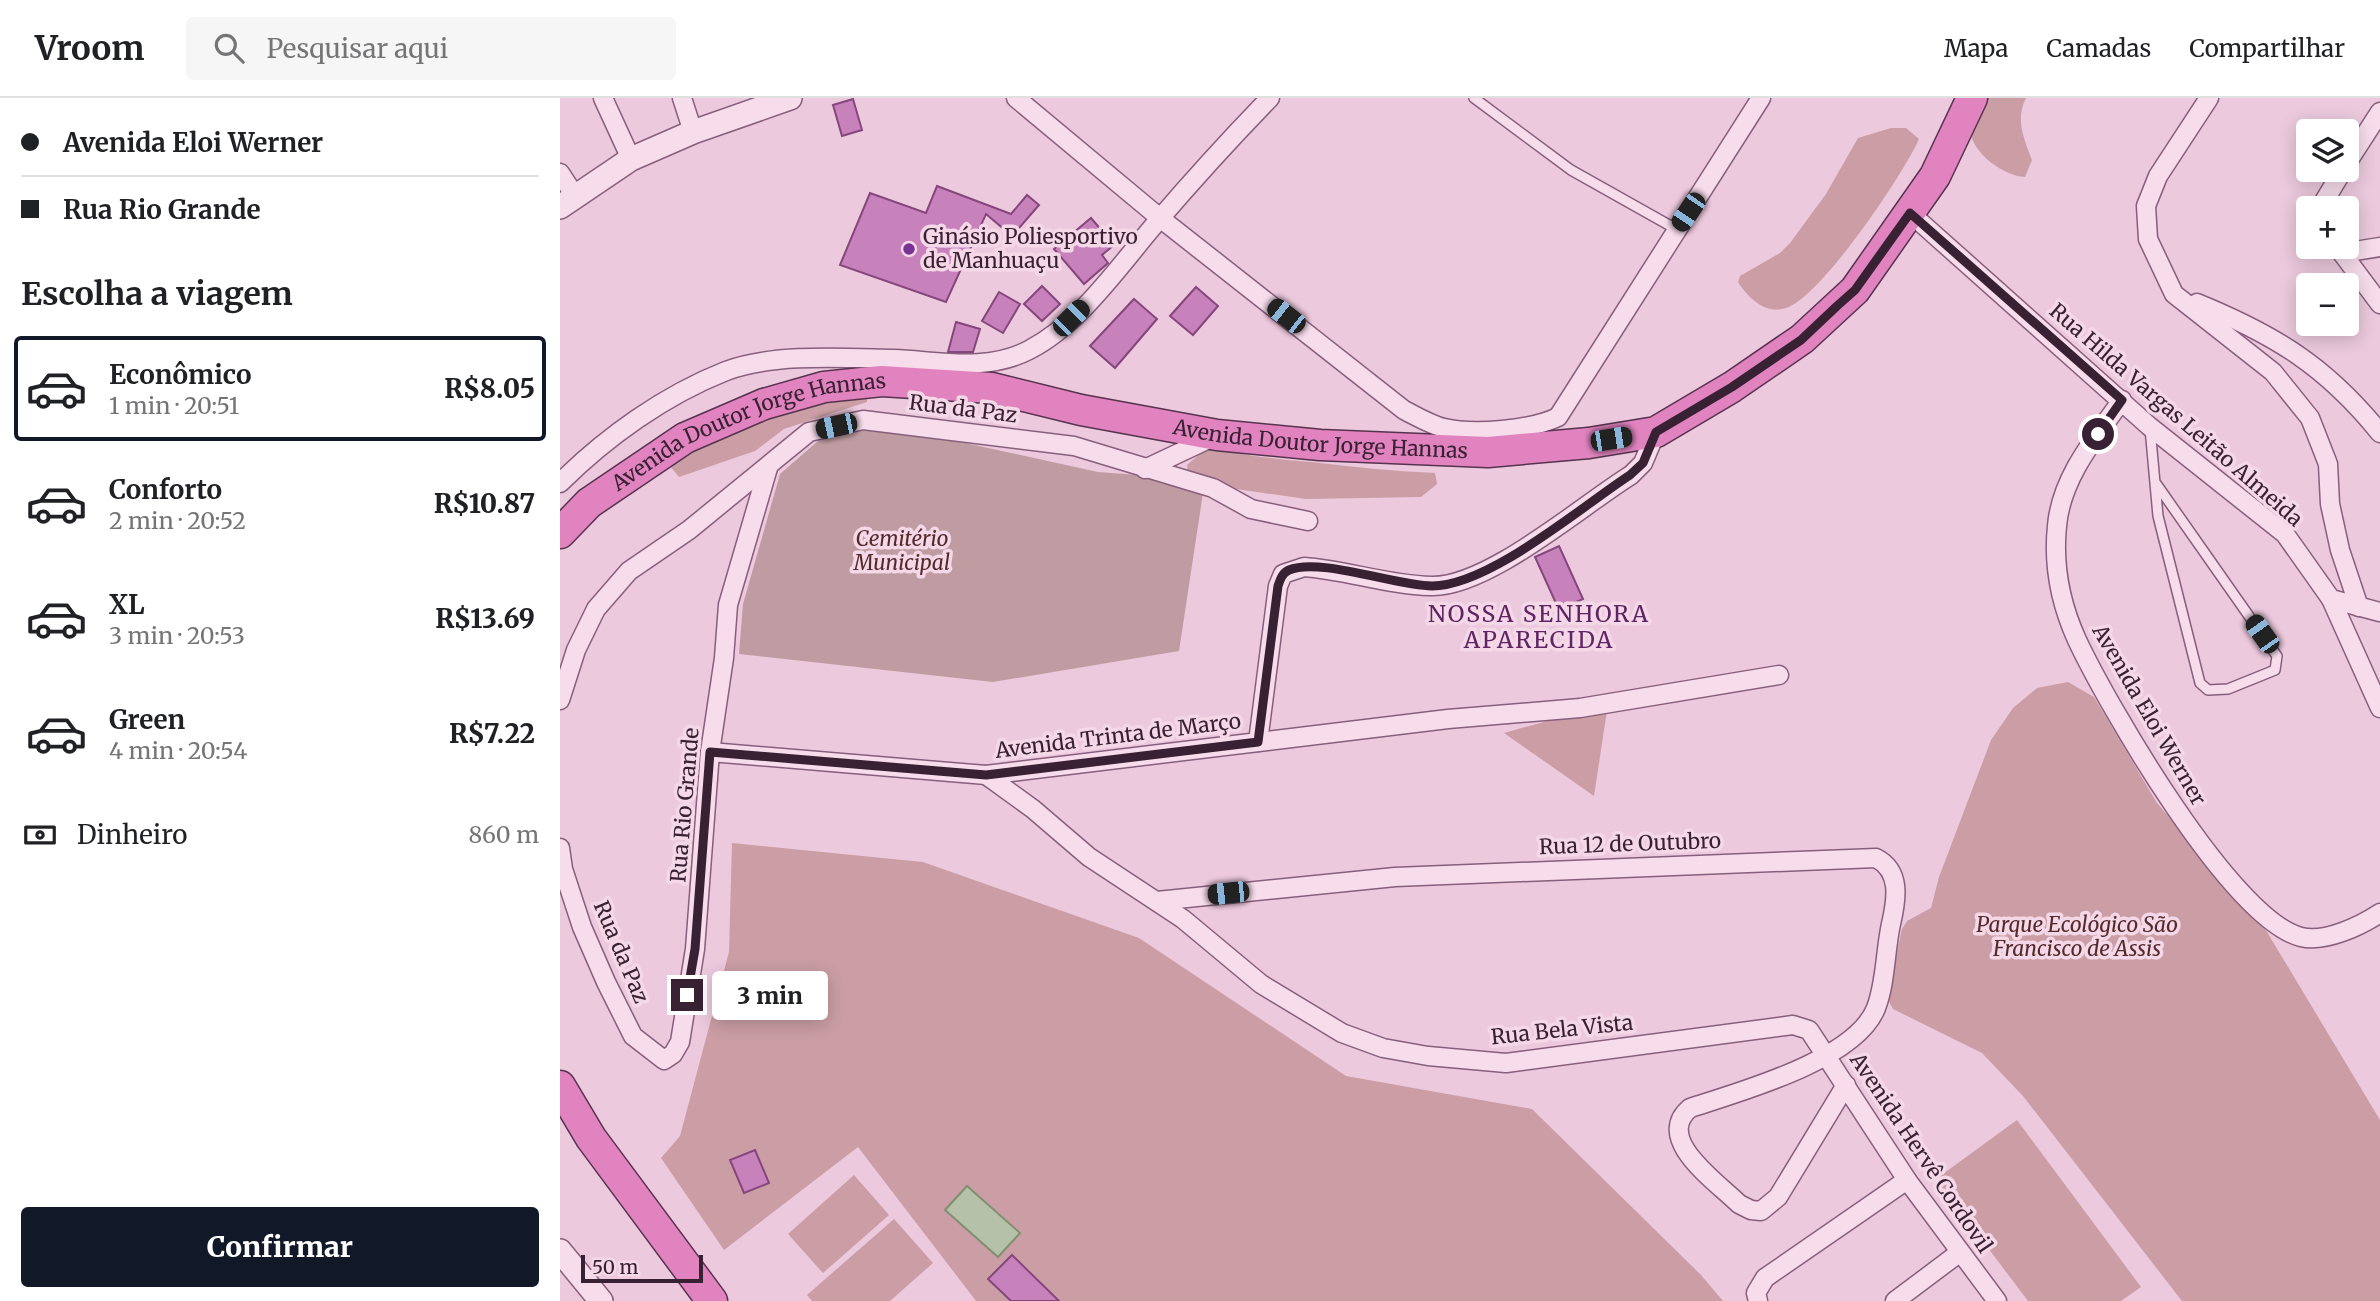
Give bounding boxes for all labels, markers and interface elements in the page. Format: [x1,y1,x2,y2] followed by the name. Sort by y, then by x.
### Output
[186,17,676,80] search box
[35,28,144,69] text: Vroom
[210,29,248,67] icon: search
[266,32,448,65] text: Pesquisar aqui
[1944,33,2008,64] text: Mapa
[2046,33,2151,64] text: Camadas
[2189,33,2345,64] text: Compartilhar
[2296,119,2359,336] map controls
[2296,119,2359,182] button: layers
[63,126,323,159] text: Avenida Eloi Werner
[1668,189,1709,235] car
[63,193,261,226] text: Rua Rio Grande
[2296,196,2359,259] button: +
[923,223,1138,274] place label: Ginásio Poliesportivo de Manhuaçu
[901,241,917,257] marker: Ginásio Poliesportivo de Manhuaçu
[2296,273,2359,336] button: −
[21,274,293,314] text: Escolha a viagem
[1263,295,1310,337] car
[1049,296,1094,340] car
[2044,297,2309,532] street label: Rua Hilda Vargas Leitão Almeida
[25,357,88,420] icon: car
[109,358,252,391] text: Econômico
[605,367,887,497] street label: Avenida Doutor Jorge Hannas
[444,372,535,405] text: R$8.05
[907,388,1019,429] street label: Rua da Paz
[109,391,239,420] text: 1 min · 20:51
[814,411,859,441] car
[1170,413,1468,464] street label: Avenida Doutor Jorge Hannas
[2082,418,2114,450] route start
[1589,425,1634,453] car
[25,472,88,535] icon: car
[109,473,222,506] text: Conforto
[434,487,535,520] text: R$10.87
[109,506,246,535] text: 2 min · 20:52
[853,525,950,576] park label: Cemitério Municipal
[25,587,88,650] icon: car
[109,588,145,621] text: XL
[1428,599,1650,654] district label: NOSSA SENHORA APARECIDA
[435,602,535,635] text: R$13.69
[2242,611,2283,657] car
[2086,619,2212,810] street label: Avenida Eloi Werner
[109,621,245,650] text: 3 min · 20:53
[25,702,88,765] icon: car
[109,703,185,736] text: Green
[993,707,1242,764] street label: Avenida Trinta de Março
[449,717,535,750] text: R$7.22
[664,726,705,884] street label: Rua Rio Grande
[109,736,247,765] text: 4 min · 20:54
[21,816,59,854] icon: cash
[77,818,187,851] text: Dinheiro
[468,820,539,849] text: 860 m
[1538,827,1722,860] street label: Rua 12 de Outubro
[1207,880,1250,906] car
[588,896,655,1007] street label: Rua da Paz
[1976,911,2178,962] park label: Parque Ecológico São Francisco de Assis
[712,970,827,1020] callout: 3 min
[671,979,703,1011] route end
[737,981,803,1010] text: 3 min
[1490,1009,1634,1050] street label: Rua Bela Vista
[1844,1047,1999,1258] street label: Avenida Hervê Cordovil
[21,1207,539,1287] button: Confirmar
[581,1252,704,1284] scale bar
[592,1255,638,1279] text: 50 m

